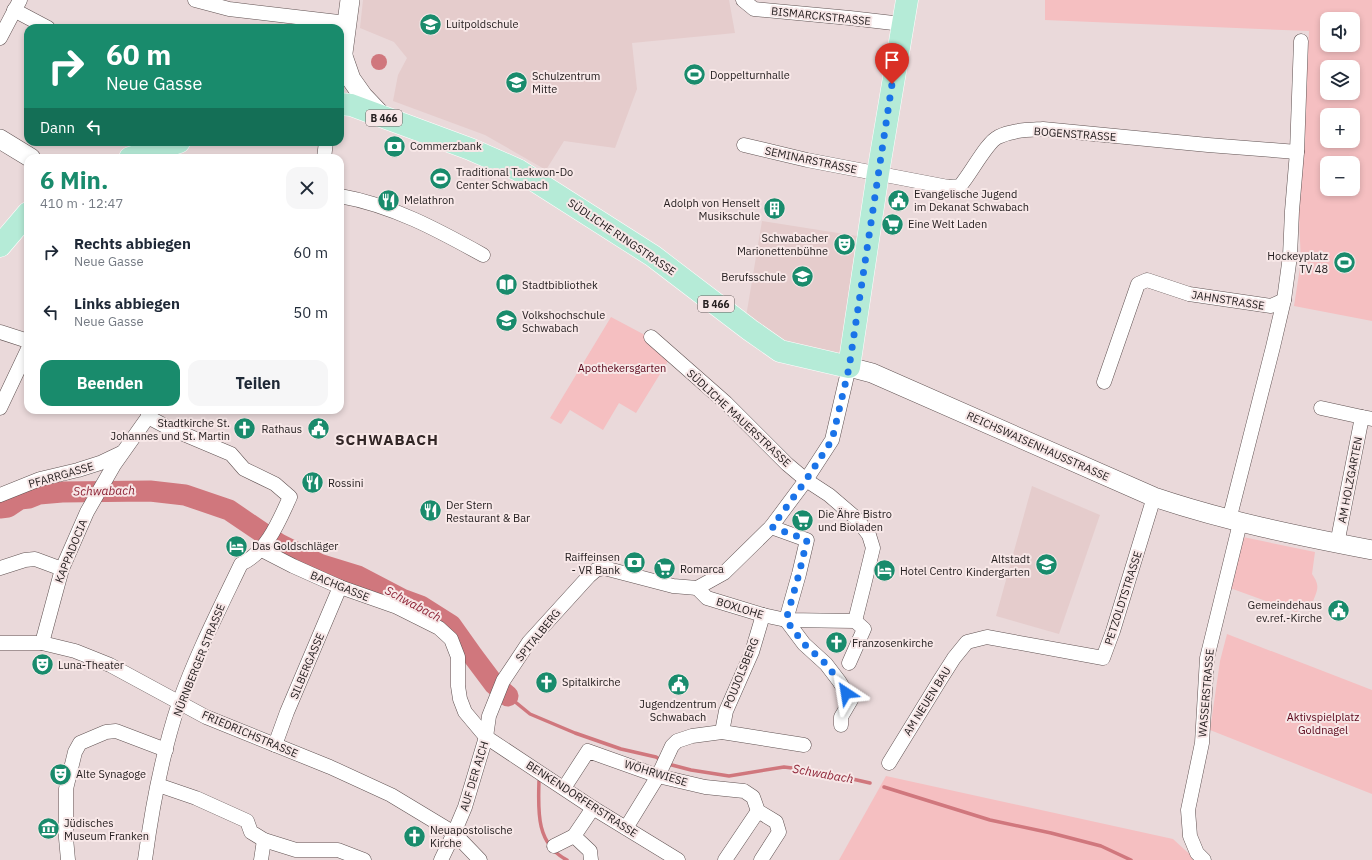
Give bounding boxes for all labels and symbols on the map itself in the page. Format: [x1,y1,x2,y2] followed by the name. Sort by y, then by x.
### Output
[770,4,872,28] street label: BISMARCKSTRASSE
[418,11,444,37] school or university icon: Luitpoldschule
[446,17,519,31] place label: Luitpoldschule
[875,43,909,84] pin
[681,62,707,88] sports icon: Doppelturnhalle
[710,68,790,82] place label: Doppelturnhalle
[503,69,529,95] school or university icon: Schulzentrum Mitte
[532,69,600,96] place label: Schulzentrum Mitte
[366,110,402,126] road number: B 466
[1033,124,1117,144] street label: BOGENSTRASSE
[381,133,407,159] bank icon: Commerzbank
[410,139,482,153] place label: Commerzbank
[764,143,858,177] street label: SEMINARSTRASSE
[427,165,453,191] sports icon: Traditional Taekwon-Do Center Schwabach
[456,165,573,192] place label: Traditional Taekwon-Do Center Schwabach
[375,187,401,213] restaurant icon: Melathron
[886,187,912,213] public building icon: Evangelische Jugend im Dekanat Schwabach
[914,187,1029,214] place label: Evangelische Jugend im Dekanat Schwabach
[404,193,454,207] place label: Melathron
[565,196,679,278] street label: SÜDLICHE RINGSTRASSE
[664,196,760,223] place label: Adolph von Henselt Musikschule
[762,196,788,222] building icon: Adolph von Henselt Musikschule
[879,211,905,237] supermarket icon: Eine Welt Laden
[908,217,987,231] place label: Eine Welt Laden
[737,231,828,258] place label: Schwabacher Marionettenbühne
[831,231,857,257] theatre icon: Schwabacher Marionettenbühne
[1267,249,1328,276] place label: Hockeyplatz TV 48
[1331,249,1357,275] sports icon: Hockeyplatz TV 48
[789,264,815,290] school or university icon: Berufsschule
[721,270,786,284] place label: Berufsschule
[494,272,520,298] library icon: Stadtbibliothek
[522,278,598,292] place label: Stadtbibliothek
[1190,287,1266,313] street label: JAHNSTRASSE
[698,296,734,312] road number: B 466
[494,308,520,334] school or university icon: Volkshochschule Schwabach
[522,308,605,335] place label: Volkshochschule Schwabach
[578,361,666,375] park label: Apothekersgarten
[684,366,794,470] street label: SÜDLICHE MAUERSTRASSE
[964,408,1112,484] street label: REICHSWAISENHAUSSTRASSE
[111,416,230,443] place label: Stadtkirche St. Johannes und St. Martin
[232,416,258,442] church icon: Stadtkirche St. Johannes und St. Martin
[305,416,331,442] public building icon: Rathaus
[262,422,302,436] place label: Rathaus
[335,430,439,449] district label: SCHWABACH
[1335,436,1365,524] street label: AM HOLZGARTEN
[27,459,95,491] street label: PFARRGASSE
[299,470,325,496] restaurant icon: Rossini
[328,476,363,490] place label: Rossini
[73,482,135,499] water label: Schwabach
[417,498,443,524] restaurant icon: Der Stern Restaurant & Bar
[446,498,530,525] place label: Der Stern Restaurant & Bar
[790,507,816,533] supermarket icon: Die Ähre Bistro und Bioladen
[818,507,892,534] place label: Die Ähre Bistro und Bioladen
[52,517,90,585] street label: KAPPADOCIA
[223,533,249,559] hotel icon: Das Goldschläger
[252,539,338,553] place label: Das Goldschläger
[1101,549,1145,647] street label: PETZOLDTSTRASSE
[565,550,620,577] place label: Raiffeinsen - VR Bank
[622,550,648,576] bank icon: Raiffeinsen - VR Bank
[966,552,1030,579] place label: Altstadt Kindergarten
[1033,552,1059,578] school or university icon: Altstadt Kindergarten
[652,556,678,582] supermarket icon: Romarca
[871,558,897,584] hotel icon: Hotel Centro
[680,562,724,576] place label: Romarca
[900,564,963,578] place label: Hotel Centro
[308,568,372,604] street label: BACHGASSE
[382,582,444,625] water label: Schwabach
[715,594,765,622] street label: BOXLOHE
[1248,598,1322,625] place label: Gemeindehaus ev.ref.-Kirche
[1325,598,1351,624] public building icon: Gemeindehaus ev.ref.-Kirche
[170,602,228,718] street label: NÜRNBERGER STRASSE
[513,606,563,664] street label: SPITALBERG
[823,630,849,656] church icon: Franzosenkirche
[287,631,327,701] street label: SILBERGASSE
[720,635,762,711] street label: POUJOLSBERG
[852,636,933,650] place label: Franzosenkirche
[1195,648,1217,738] street label: WASSERSTRASSE
[29,652,55,678] theatre icon: Luna-Theater
[58,658,124,672] place label: Luna-Theater
[900,664,954,738] street label: AM NEUEN BAU
[534,669,560,695] church icon: Spitalkirche
[665,671,691,697] public building icon: Jugendzentrum Schwabach
[825,672,867,714] position arrow
[562,675,621,689] place label: Spitalkirche
[639,697,717,724] place label: Jugendzentrum Schwabach
[200,707,300,761] street label: FRIEDRICHSTRASSE
[1287,710,1359,737] park label: Aktivspielplatz Goldnagel
[457,739,491,813] street label: AUF DER AICH
[623,757,689,789] street label: WÖHRWIESE
[524,758,640,840] street label: BENKENDORFERSTRASSE
[47,761,73,787] theatre icon: Alte Synagoge
[791,761,855,786] water label: Schwabach
[76,767,146,781] place label: Alte Synagoge
[35,816,61,842] museum icon: Jüdisches Museum Franken
[64,816,149,843] place label: Jüdisches Museum Franken
[402,823,428,849] church icon: Neuapostolische Kirche
[430,823,513,850] place label: Neuapostolische Kirche

